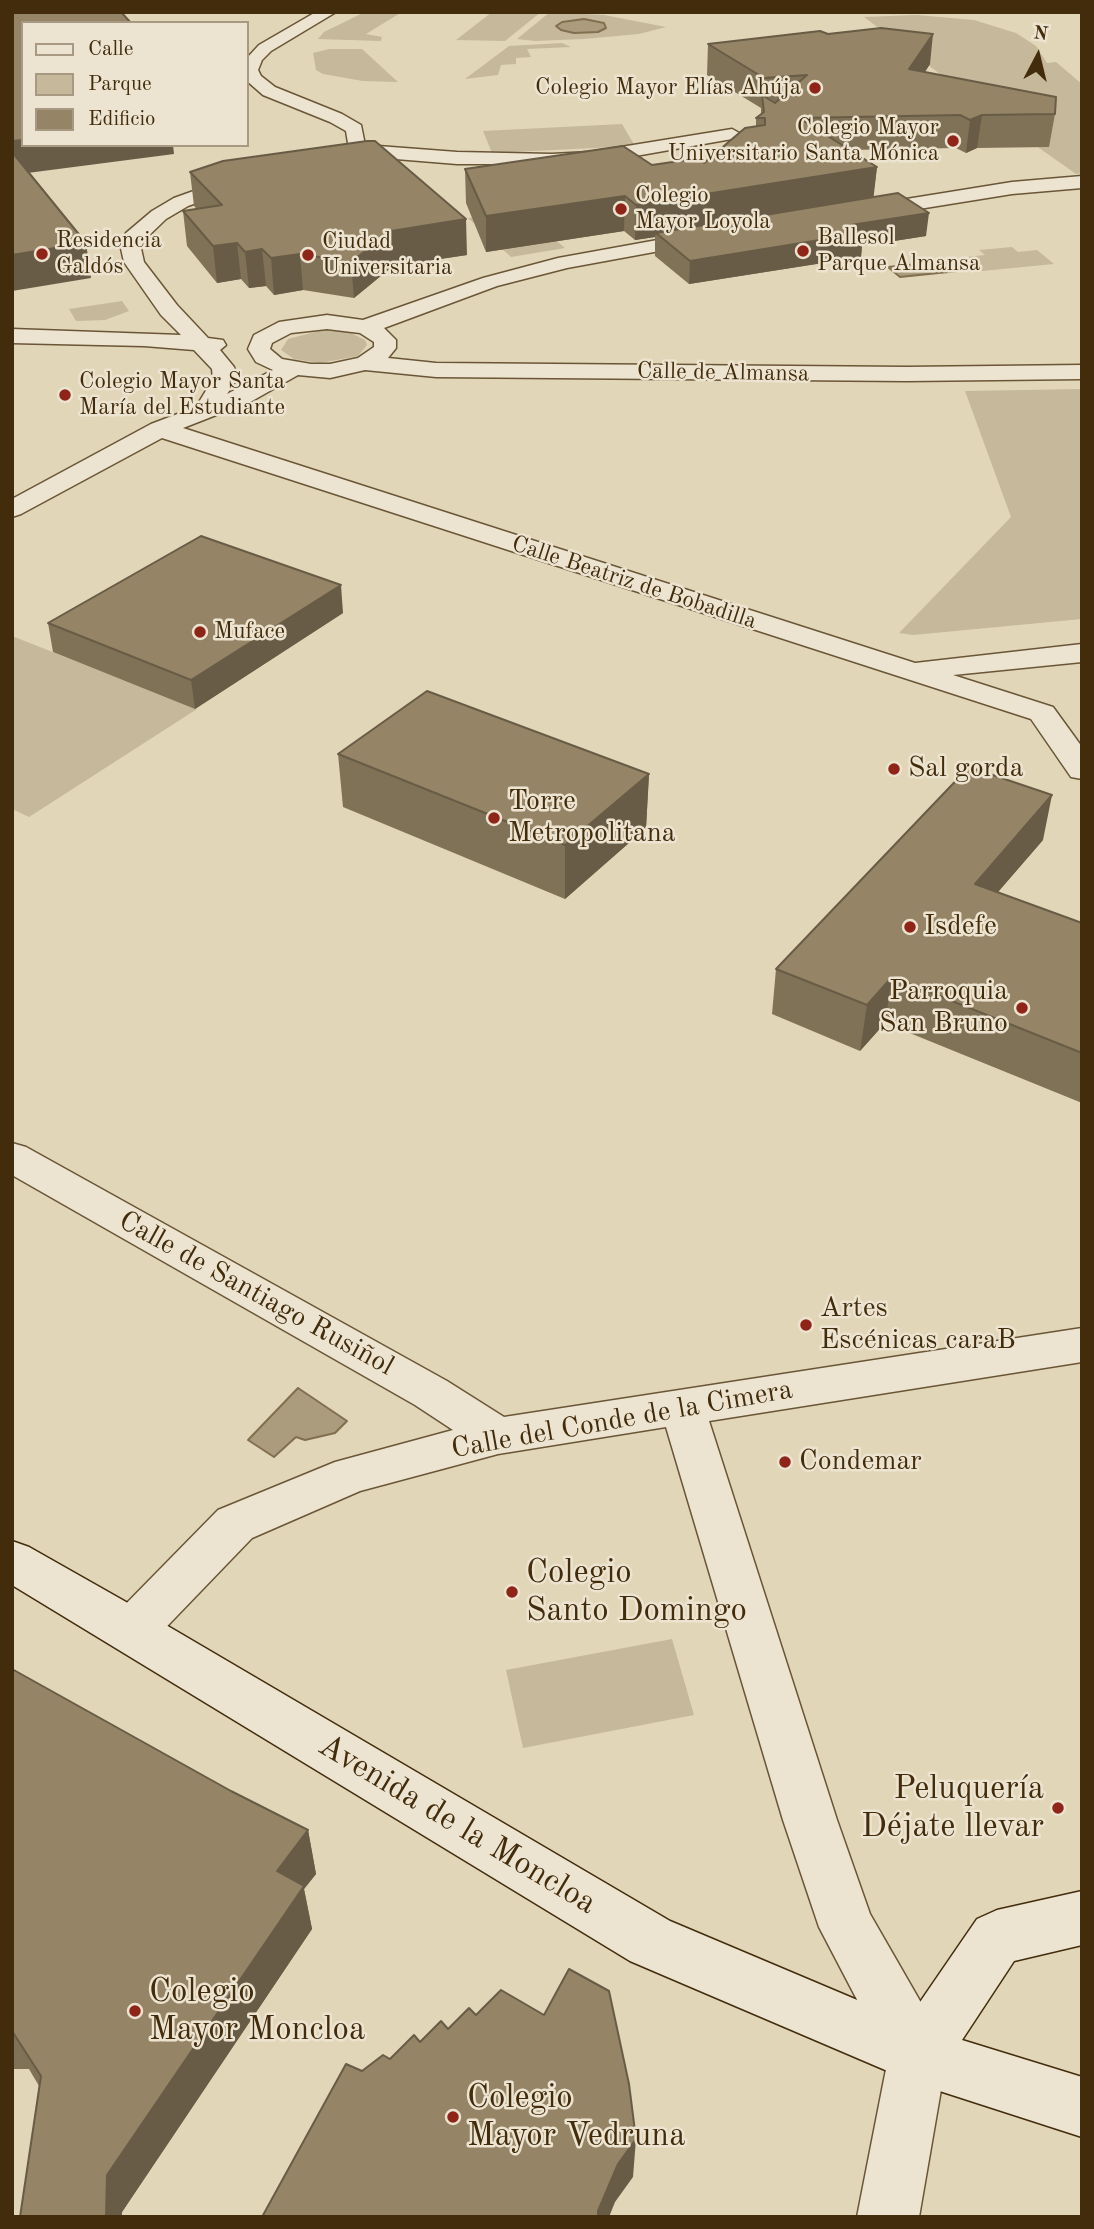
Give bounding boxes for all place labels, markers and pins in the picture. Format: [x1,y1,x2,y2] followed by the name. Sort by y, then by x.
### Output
[535,74,801,102] place label: Colegio Mayor Elías Ahúja
[807,80,823,96] marker: Colegio Mayor Elías Ahúja
[668,114,939,168] place label: Colegio Mayor Universitario Santa Mónica
[945,133,961,149] marker: Colegio Mayor Universitario Santa Mónica
[635,182,771,236] place label: Colegio Mayor Loyola
[613,201,629,217] marker: Colegio Mayor Loyola
[817,224,980,278] place label: Ballesol Parque Almansa
[56,227,162,281] place label: Residencia Galdós
[322,228,452,282] place label: Ciudad Universitaria
[795,243,811,259] marker: Ballesol Parque Almansa
[34,246,50,262] marker: Residencia Galdós
[300,247,316,263] marker: Ciudad Universitaria
[79,368,285,422] place label: Colegio Mayor Santa María del Estudiante
[57,387,73,403] marker: Colegio Mayor Santa María del Estudiante
[214,618,285,646] place label: Muface
[192,624,208,640] marker: Muface
[908,752,1024,786] place label: Sal gorda
[886,761,902,777] marker: Sal gorda
[508,785,676,851] place label: Torre Metropolitana
[486,810,502,826] marker: Torre Metropolitana
[924,910,997,944] place label: Isdefe
[902,919,918,935] marker: Isdefe
[879,975,1008,1041] place label: Parroquia San Bruno
[1014,1000,1030,1016] marker: Parroquia San Bruno
[820,1292,1016,1358] place label: Artes Escénicas caraB
[798,1317,814,1333] marker: Artes Escénicas caraB
[799,1445,922,1479] place label: Condemar
[777,1454,793,1470] marker: Condemar
[526,1553,747,1631] place label: Colegio Santo Domingo
[504,1584,520,1600] marker: Colegio Santo Domingo
[861,1769,1044,1847] place label: Peluquería Déjate llevar
[1050,1800,1066,1816] marker: Peluquería Déjate llevar
[149,1972,365,2050] place label: Colegio Mayor Moncloa
[127,2003,143,2019] marker: Colegio Mayor Moncloa
[467,2078,685,2156] place label: Colegio Mayor Vedruna
[445,2109,461,2125] marker: Colegio Mayor Vedruna

